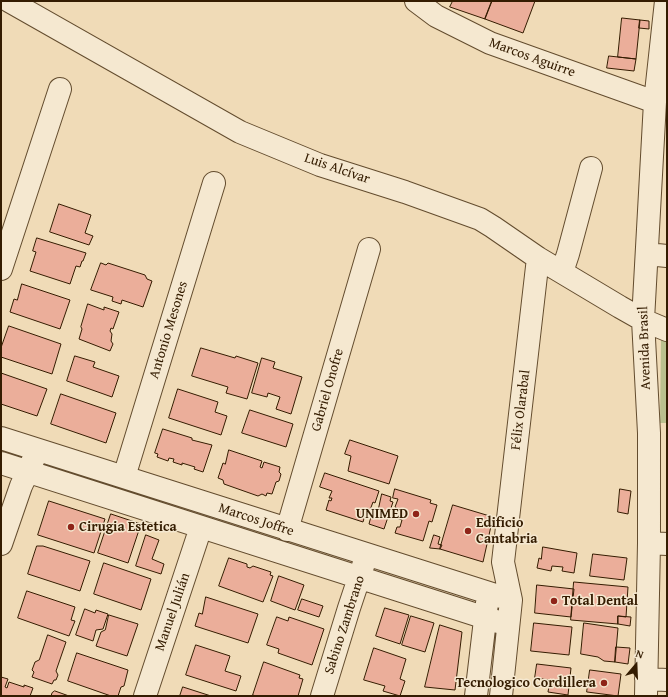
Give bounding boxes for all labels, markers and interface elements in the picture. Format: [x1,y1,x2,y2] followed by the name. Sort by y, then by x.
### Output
[487,35,577,81] street label: Marcos Aguirre
[302,150,372,188] street label: Luis Alcívar
[146,279,192,381] street label: Antonio Mesones
[635,306,655,390] street label: Avenida Brasil
[308,347,348,433] street label: Gabriel Onofre
[508,369,534,451] street label: Félix Olarabal
[216,500,296,540] street label: Marcos Joffre
[356,506,408,522] place label: UNIMED
[411,509,421,519] marker: UNIMED
[476,515,537,548] place label: Edificio Cantabria
[79,519,177,535] place label: Cirugia Estetica
[66,522,76,532] marker: Cirugia Estetica
[463,526,473,536] marker: Edificio Cantabria
[152,571,194,653] street label: Manuel Julián
[321,574,369,676] street label: Sabino Zambrano
[562,593,638,609] place label: Total Dental
[549,596,559,606] marker: Total Dental
[616,645,656,685] north arrow
[634,645,646,662] text: N
[456,675,596,691] place label: Tecnologico Cordillera
[599,678,609,688] marker: Tecnologico Cordillera

